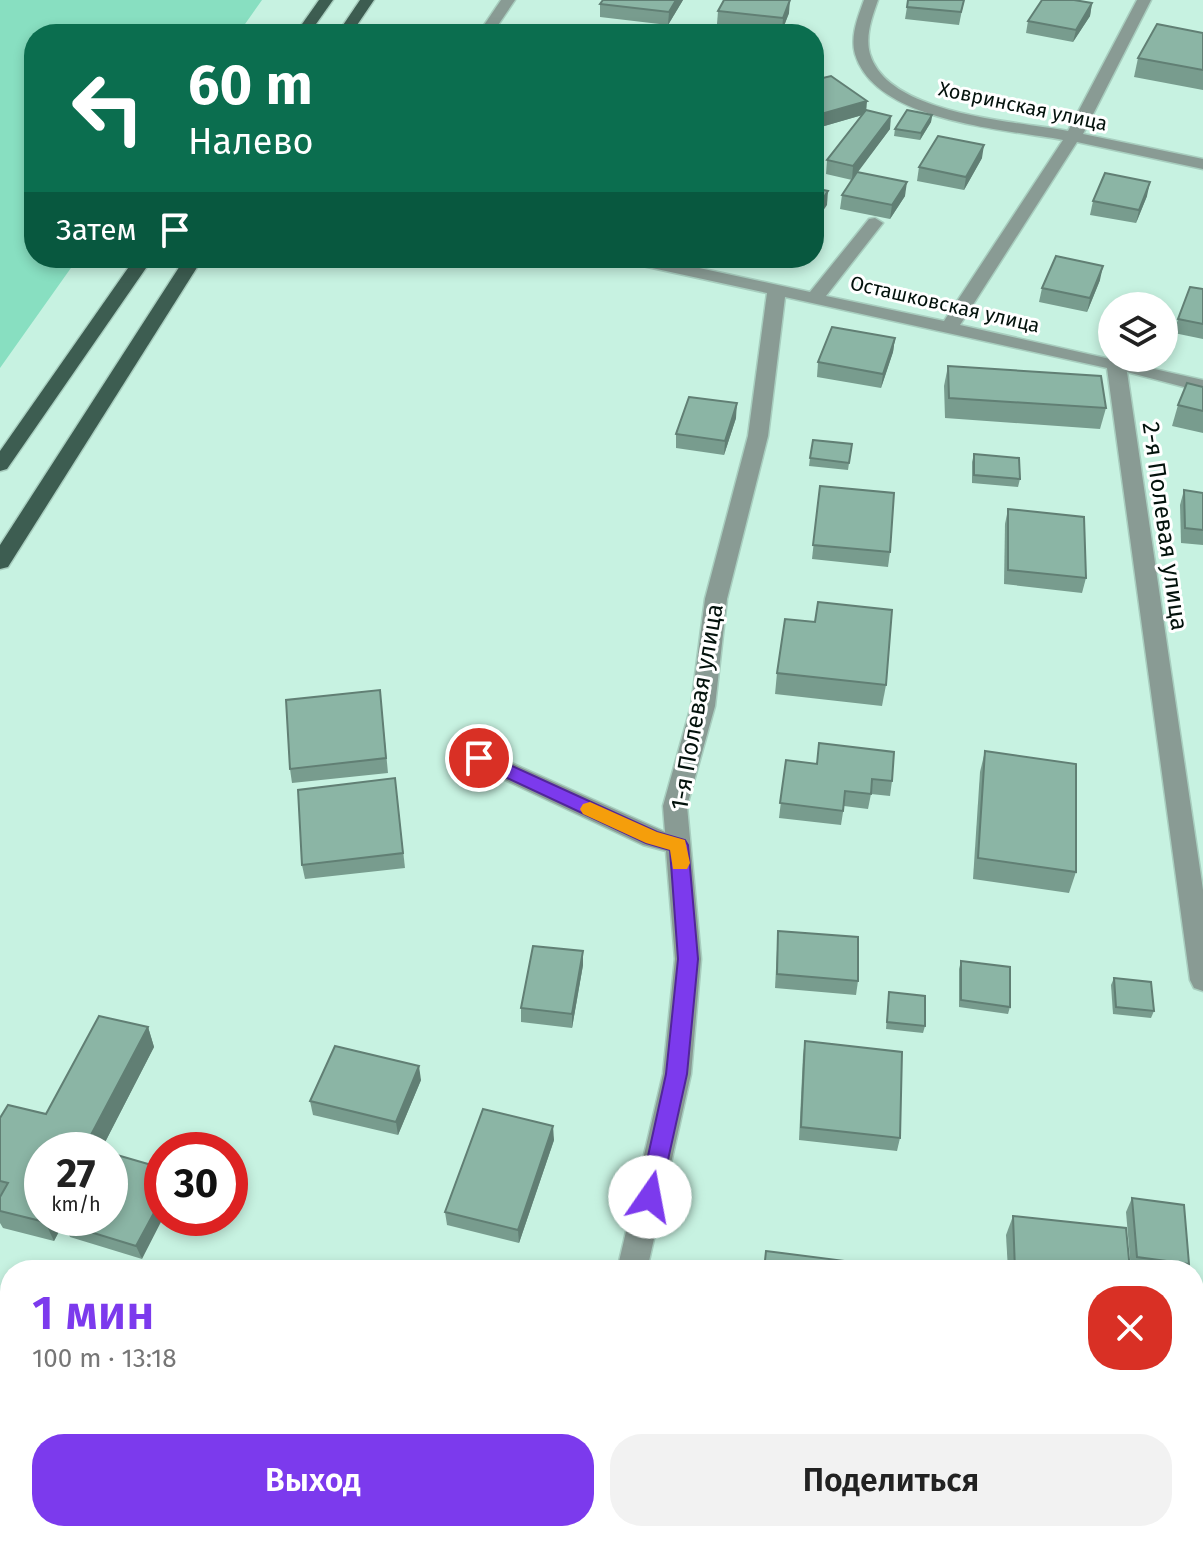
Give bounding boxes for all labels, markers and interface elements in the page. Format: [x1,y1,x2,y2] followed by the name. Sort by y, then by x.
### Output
[188,52,313,119] text: 60 m
[56,56,160,160] icon: left
[936,76,1110,136] street label: Ховринская улица
[188,120,314,164] text: Налево
[153,208,197,252] icon: arrive
[56,212,137,248] text: Затем
[848,270,1042,338] street label: Осташковская улица
[1098,292,1178,372] map controls
[1098,292,1178,372] button: layers
[1136,420,1194,632] street label: 2-я Полевая улица
[665,602,729,812] street label: 1-я Полевая улица
[445,724,513,792] pin
[457,736,501,780] icon: arrive
[144,1132,248,1236] speed limit sign: 30
[57,1150,96,1198] text: 27
[608,1155,692,1239] position arrow
[51,1192,101,1216] text: km/h
[32,1284,155,1342] text: 1 мин
[1088,1286,1172,1370] button: close
[32,1343,176,1374] text: 100 m · 13:18
[32,1434,594,1526] button: Выход
[610,1434,1172,1526] button: Поделиться

